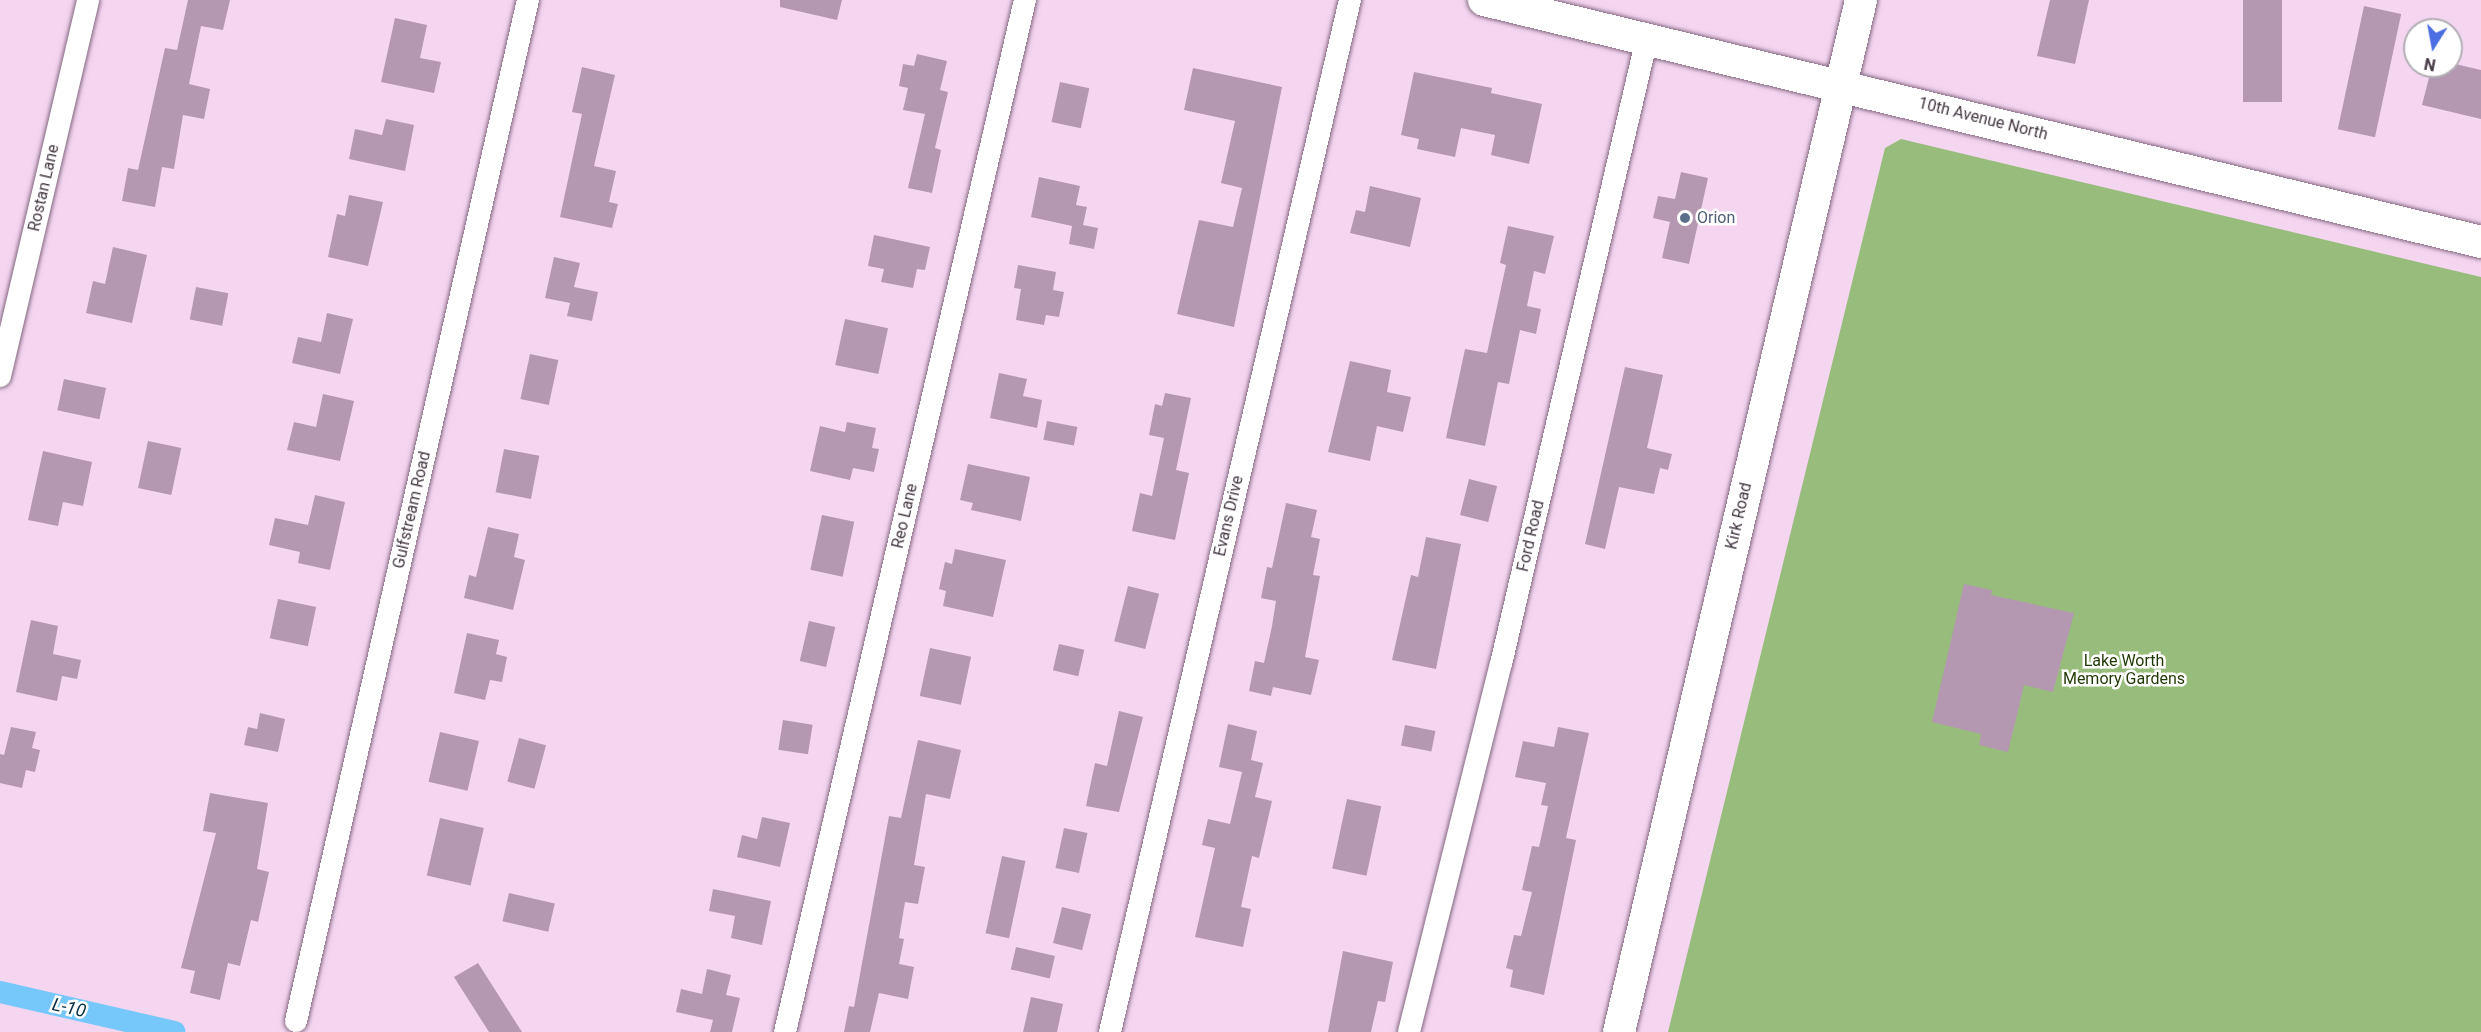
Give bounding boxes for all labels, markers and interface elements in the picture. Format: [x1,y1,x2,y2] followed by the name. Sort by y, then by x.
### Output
[2403,18,2463,78] north arrow
[2423,54,2437,75] text: N
[1916,94,2050,144] street label: 10th Avenue North
[25,143,63,233] street label: Rostan Lane
[1697,208,1735,228] place label: Orion
[1678,211,1692,225] marker: Orion
[389,449,435,571] street label: Gulfstream Road
[1210,474,1248,558] street label: Evans Drive
[1722,481,1756,551] street label: Kirk Road
[888,482,922,550] street label: Reo Lane
[1513,498,1549,574] street label: Ford Road
[2063,651,2185,689] park label: Lake Worth Memory Gardens
[50,994,88,1022] water label: L-10

